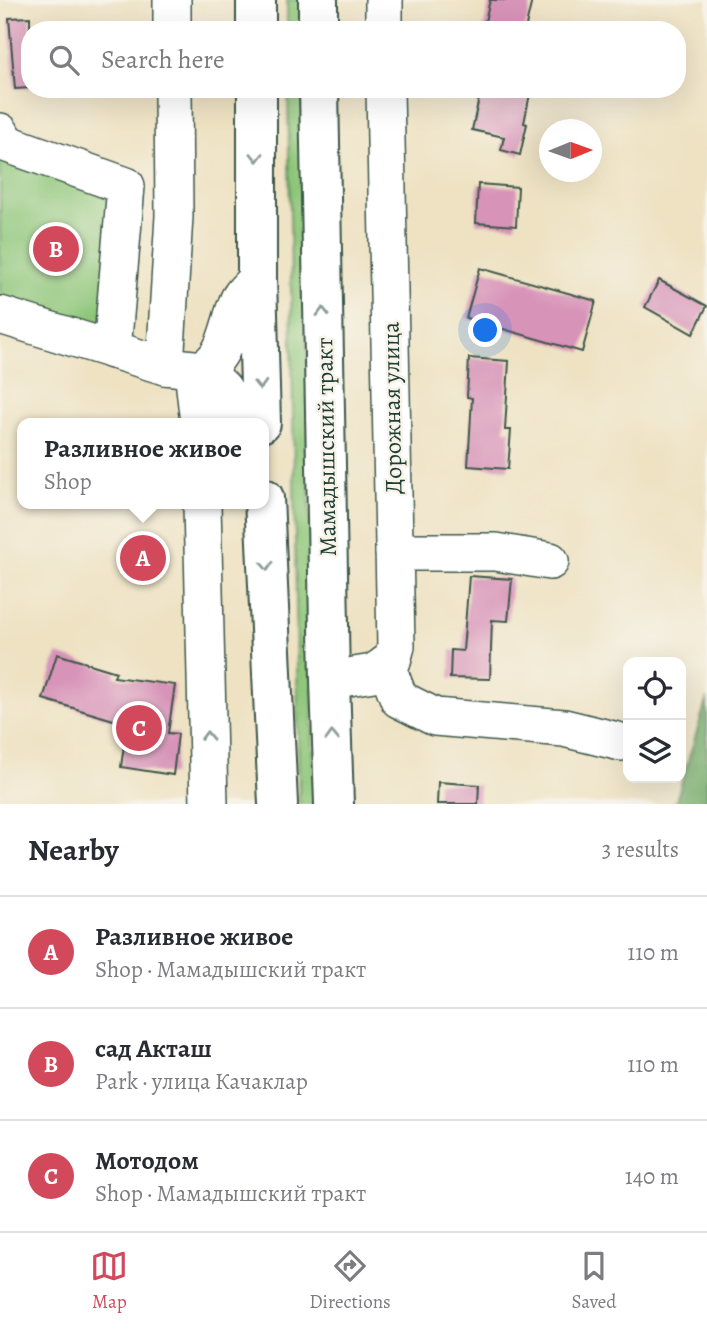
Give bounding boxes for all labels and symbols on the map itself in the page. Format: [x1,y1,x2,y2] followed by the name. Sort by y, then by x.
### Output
[539,119,602,182] north arrow
[249,153,265,163] one-way arrow
[33,223,79,275] pin: B
[316,307,331,318] one-way arrow
[468,313,502,347] your location
[374,321,410,495] street label: Дорожная улица
[308,337,344,557] street label: Мамадышский тракт
[253,380,268,391] one-way arrow
[120,532,166,584] pin: A
[259,561,274,572] one-way arrow
[116,702,162,754] pin: C
[200,730,215,741] one-way arrow
[324,730,340,741] one-way arrow

